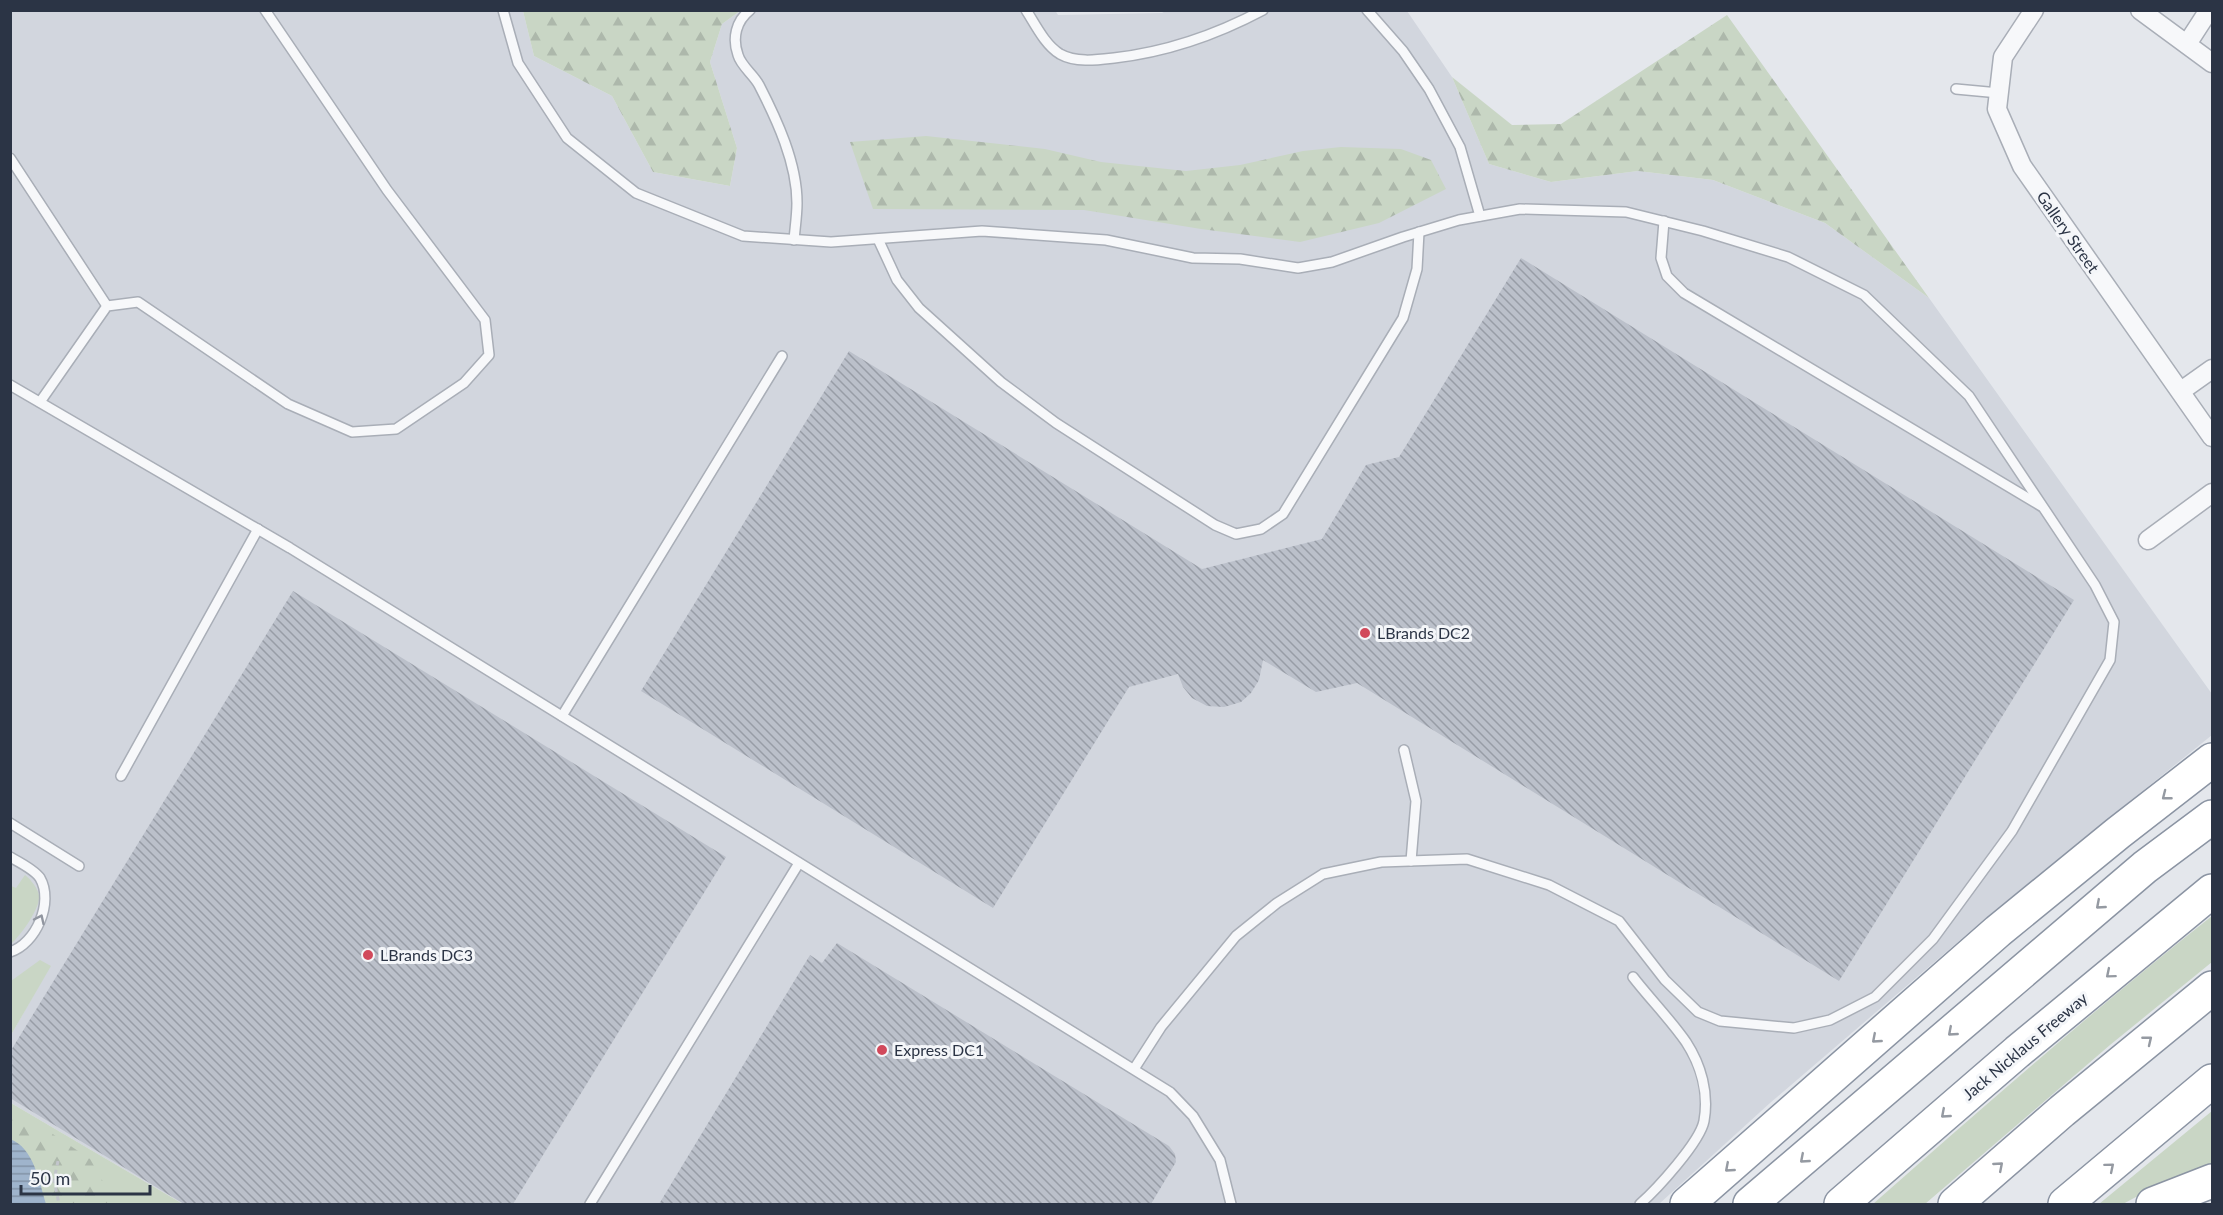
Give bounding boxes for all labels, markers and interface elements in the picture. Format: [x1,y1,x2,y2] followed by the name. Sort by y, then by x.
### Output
[2033,187,2104,276] street label: Gallery Street
[1377,623,1470,642] place label: LBrands DC2
[1358,626,1372,640] marker: LBrands DC2
[2162,789,2173,800] one-way arrow
[2096,898,2107,909] one-way arrow
[32,915,44,926] one-way arrow
[380,945,473,964] place label: LBrands DC3
[361,948,375,962] marker: LBrands DC3
[2106,967,2117,978] one-way arrow
[1959,987,2091,1103] street label: Jack Nicklaus Freeway
[1948,1025,1959,1036] one-way arrow
[1872,1032,1882,1043] one-way arrow
[2141,1036,2152,1047] one-way arrow
[894,1040,984,1059] place label: Express DC1
[875,1043,889,1057] marker: Express DC1
[1941,1107,1952,1118] one-way arrow
[1800,1152,1811,1163] one-way arrow
[21,1158,150,1196] scale bar
[1725,1161,1736,1172] one-way arrow
[1992,1162,2003,1173] one-way arrow
[2103,1163,2114,1174] one-way arrow
[30,1167,70,1189] text: 50 m

